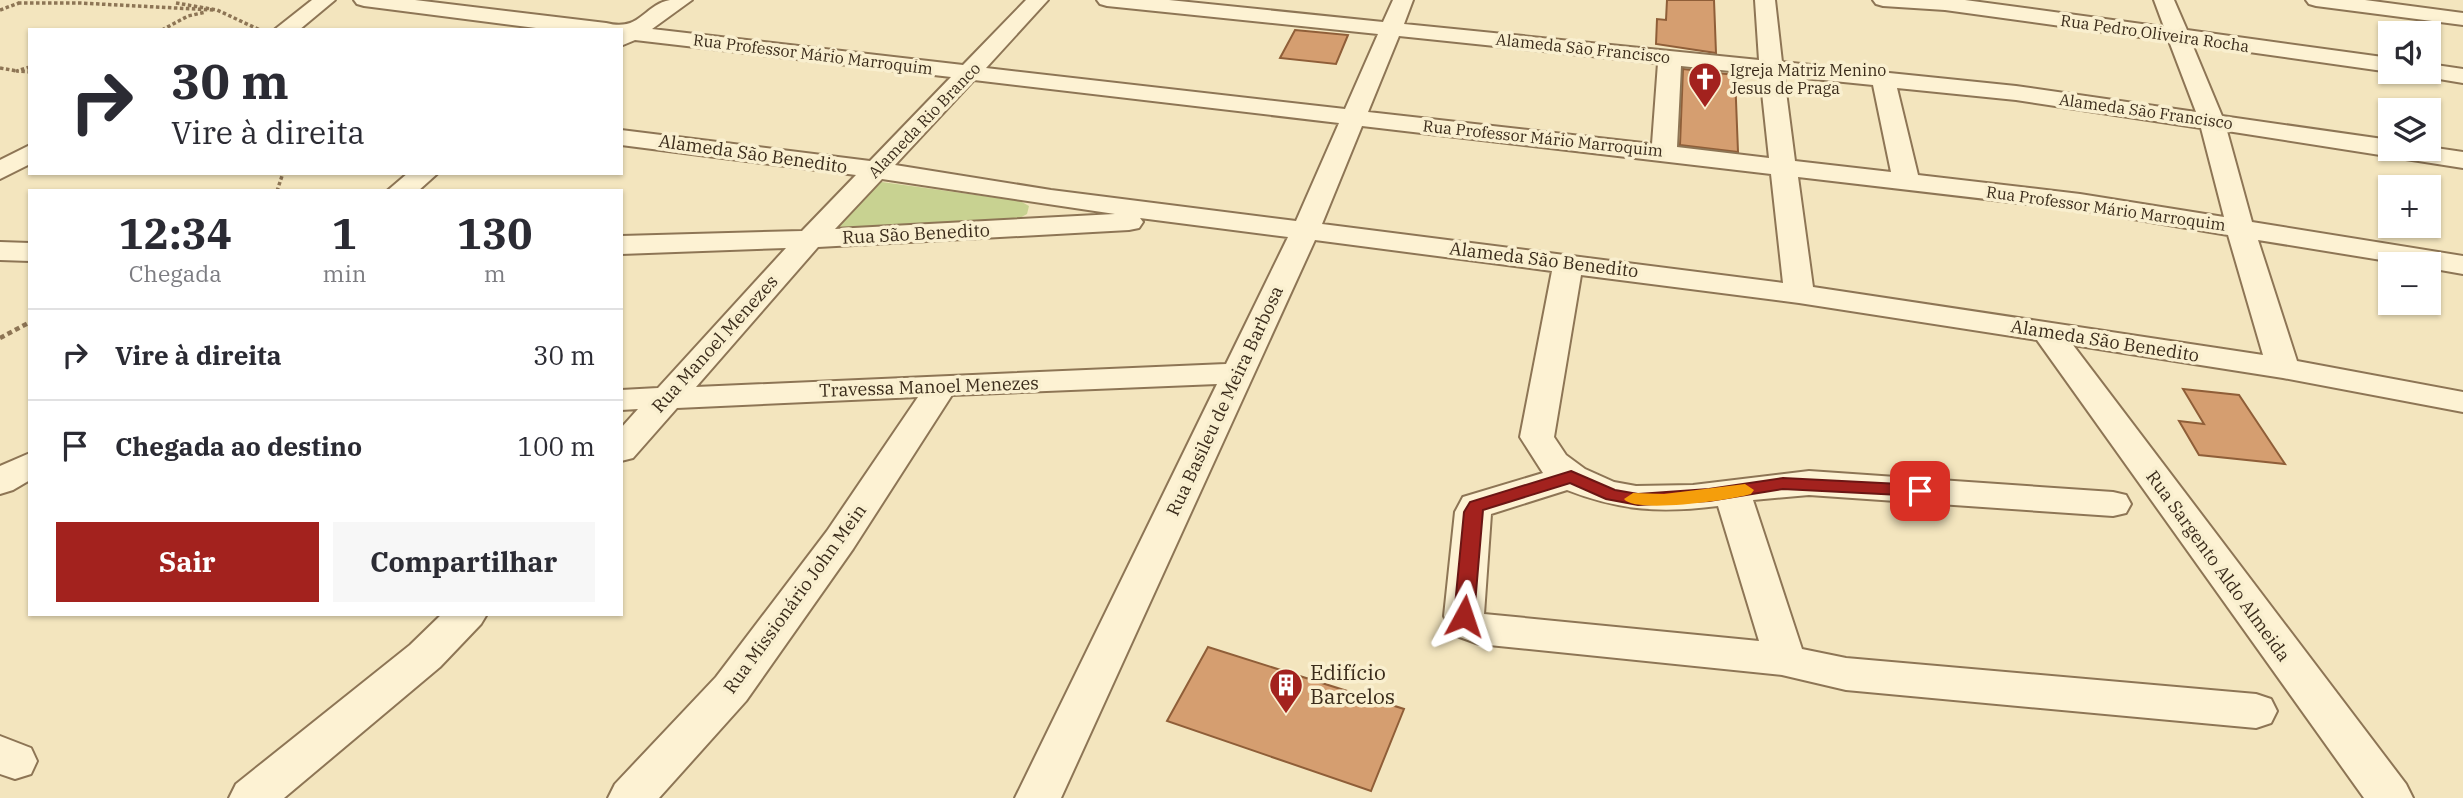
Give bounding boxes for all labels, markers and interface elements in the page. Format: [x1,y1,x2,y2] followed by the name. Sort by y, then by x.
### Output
[2059,10,2251,56] street label: Rua Pedro Oliveira Rocha
[2378,21,2441,315] map controls
[2378,21,2441,84] button: sound
[692,29,934,79] street label: Rua Professor Mário Marroquim
[1495,29,1671,67] street label: Alameda São Francisco
[171,49,289,112] text: 30 m
[56,56,147,147] icon: right
[864,58,984,182] street label: Alameda Rio Branco
[1686,60,1724,109] church icon: Igreja Matriz Menino Jesus de Praga
[1730,60,1886,98] place label: Igreja Matriz Menino Jesus de Praga
[2058,89,2234,133] street label: Alameda São Francisco
[2378,98,2441,161] button: layers
[171,111,365,153] text: Vire à direita
[1422,115,1664,161] street label: Rua Professor Mário Marroquim
[657,129,849,178] street label: Alameda São Benedito
[2378,175,2441,238] button: +
[1985,181,2227,235] street label: Rua Professor Mário Marroquim
[118,206,232,261] text: 12:34
[332,206,357,261] text: 1
[457,206,532,261] text: 130
[841,218,991,249] street label: Rua São Benedito
[1448,236,1640,283] street label: Alameda São Benedito
[2378,252,2441,315] button: −
[129,258,222,288] text: Chegada
[323,258,366,288] text: min
[484,258,506,288] text: m
[647,270,783,417] street label: Rua Manoel Menezes
[1161,282,1288,519] street label: Rua Basileu de Meira Barbosa
[2009,314,2201,367] street label: Alameda São Benedito
[56,336,94,374] icon: right
[115,338,282,372] text: Vire à direita
[533,338,595,372] text: 30 m
[819,371,1039,402] street label: Travessa Manoel Menezes
[56,427,94,465] icon: arrive
[115,429,362,463] text: Chegada ao destino
[517,429,595,463] text: 100 m
[1890,461,1950,521] pin
[2141,466,2296,666] street label: Rua Sargento Aldo Almeida
[1901,472,1939,510] icon: arrive
[718,499,871,698] street label: Rua Missionário John Mein
[56,522,319,602] button: Sair
[333,522,595,602] button: Compartilhar
[1427,579,1501,653] position arrow
[1310,658,1395,710] place label: Edifício Barcelos
[1267,666,1305,715] building icon: Edifício Barcelos

